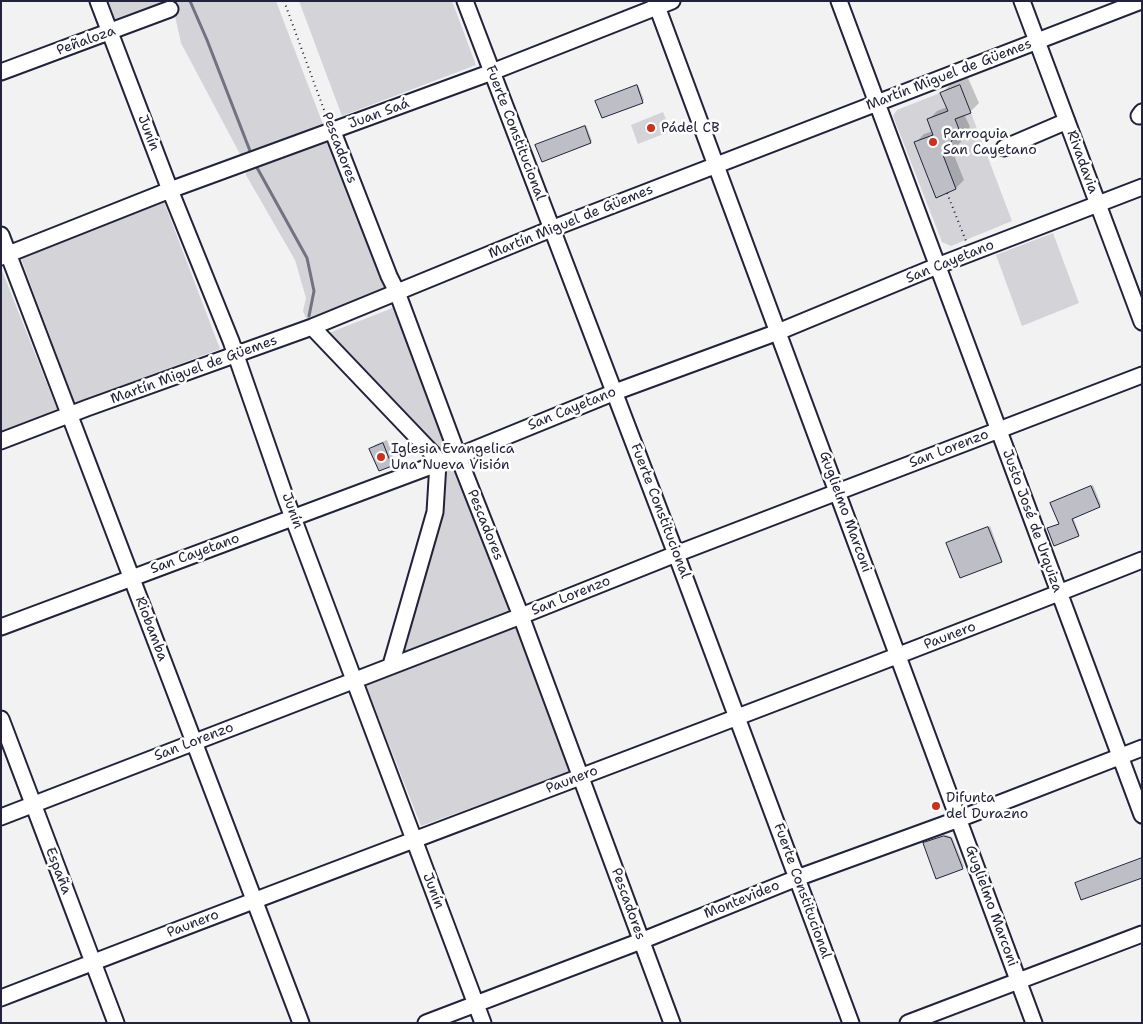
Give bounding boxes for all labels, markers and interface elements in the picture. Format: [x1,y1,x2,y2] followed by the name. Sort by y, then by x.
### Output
[54,23,118,59] street label: Peñaloza
[864,36,1034,114] street label: Martín Miguel de Güemes
[482,63,548,203] street label: Fuerte Constitucional
[346,95,412,133] street label: Juan Saá
[318,110,360,186] street label: Pescadores
[134,113,162,153] street label: Junín
[661,120,719,136] place label: Pádel CB
[645,122,657,134] marker: Pádel CB
[943,126,1037,158] place label: Parroquia San Cayetano
[1063,128,1101,196] street label: Rivadavia
[927,136,939,148] marker: Parroquia San Cayetano
[486,181,656,263] street label: Martín Miguel de Güemes
[903,237,997,287] street label: San Cayetano
[108,332,280,408] street label: Martín Miguel de Güemes
[525,384,619,434] street label: San Cayetano
[907,426,991,472] street label: San Lorenzo
[391,441,514,474] place label: Iglesia Evangelica Una Nueva Visión
[627,441,693,581] street label: Fuerte Constitucional
[998,447,1066,595] street label: Justo José de Urquiza
[815,449,875,575] street label: Guglielmo Marconi
[375,451,387,463] marker: Iglesia Evangelica Una Nueva Visión
[463,487,507,563] street label: Pescadores
[278,491,306,531] street label: Junín
[148,530,242,578] street label: San Cayetano
[529,573,613,619] street label: San Lorenzo
[131,594,171,664] street label: Riobamba
[922,618,978,654] street label: Paunero
[152,719,236,765] street label: San Lorenzo
[544,762,600,798] street label: Paunero
[946,790,1028,822] place label: Difunta del Durazno
[930,800,942,812] marker: Difunta del Durazno
[770,821,834,961] street label: Fuerte Constitucional
[961,843,1021,969] street label: Guglielmo Marconi
[41,845,75,897] street label: España
[607,866,649,942] street label: Pescadores
[419,871,447,911] street label: Junín
[702,877,782,923] street label: Montevideo
[165,906,221,942] street label: Paunero

